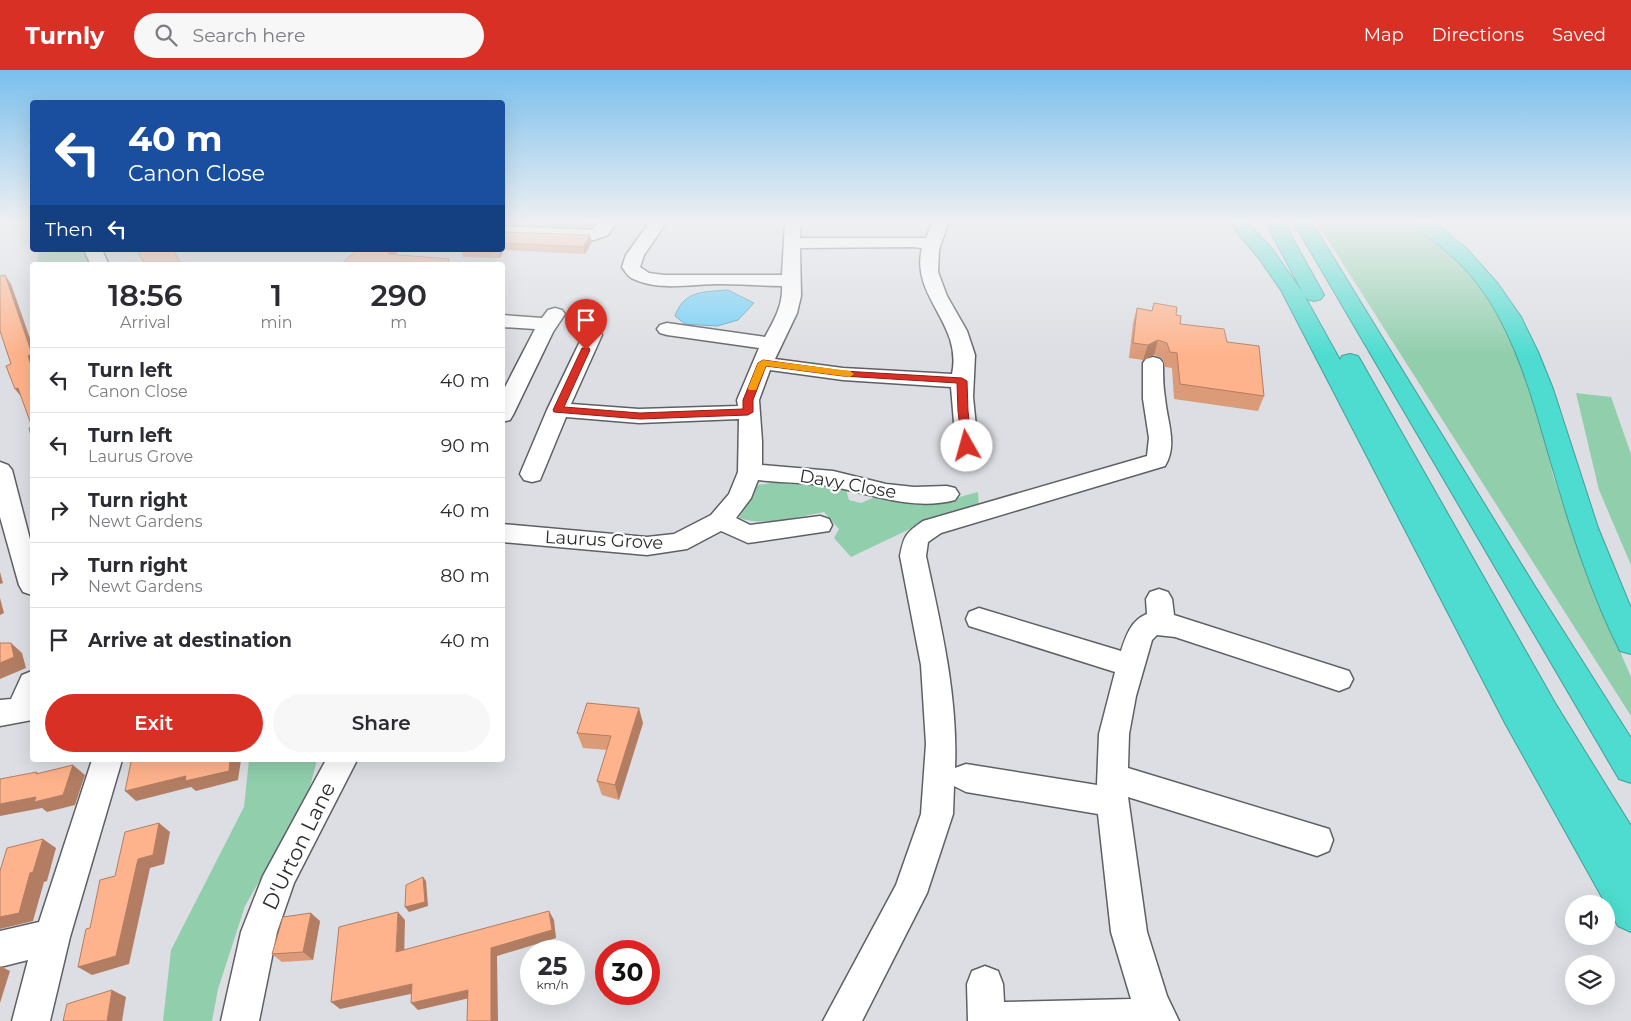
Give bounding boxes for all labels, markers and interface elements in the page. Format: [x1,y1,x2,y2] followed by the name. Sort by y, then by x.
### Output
[134,13,484,58] search box
[25,21,104,50] text: Turnly
[152,21,180,49] icon: search
[192,24,305,47] text: Search here
[1364,24,1404,46] text: Map
[1432,24,1524,46] text: Directions
[1552,24,1606,46] text: Saved
[128,117,223,160] text: 40 m
[45,120,110,185] icon: left
[128,160,265,187] text: Canon Close
[103,215,131,243] icon: left
[45,218,93,241] text: Then
[108,277,183,314] text: 18:56
[271,277,282,314] text: 1
[371,277,427,314] text: 290
[565,299,607,350] pin
[572,306,600,334] icon: arrive
[120,313,170,332] text: Arrival
[261,313,293,332] text: min
[390,313,407,332] text: m
[88,359,173,382] text: Turn left
[45,366,73,394] icon: left
[440,369,490,392] text: 40 m
[88,382,188,401] text: Canon Close
[940,419,992,471] position arrow
[88,424,173,447] text: Turn left
[45,431,73,459] icon: left
[441,434,490,457] text: 90 m
[88,447,193,466] text: Laurus Grove
[798,465,898,503] street label: Davy Close
[88,489,188,512] text: Turn right
[45,496,73,524] icon: right
[440,499,490,522] text: 40 m
[88,512,203,531] text: Newt Gardens
[544,526,664,554] street label: Laurus Grove
[88,554,188,577] text: Turn right
[45,561,73,589] icon: right
[440,564,490,587] text: 80 m
[88,577,203,596] text: Newt Gardens
[45,626,73,654] icon: arrive
[88,629,292,652] text: Arrive at destination
[440,629,490,652] text: 40 m
[45,694,263,752] button: Exit
[273,694,490,752] button: Share
[257,778,340,914] street label: D'Urton Lane
[1565,895,1615,1005] map controls
[1565,895,1615,945] button: sound
[595,940,660,1005] speed limit sign: 30
[538,951,567,981] text: 25
[1565,955,1615,1005] button: layers
[536,977,569,992] text: km/h

